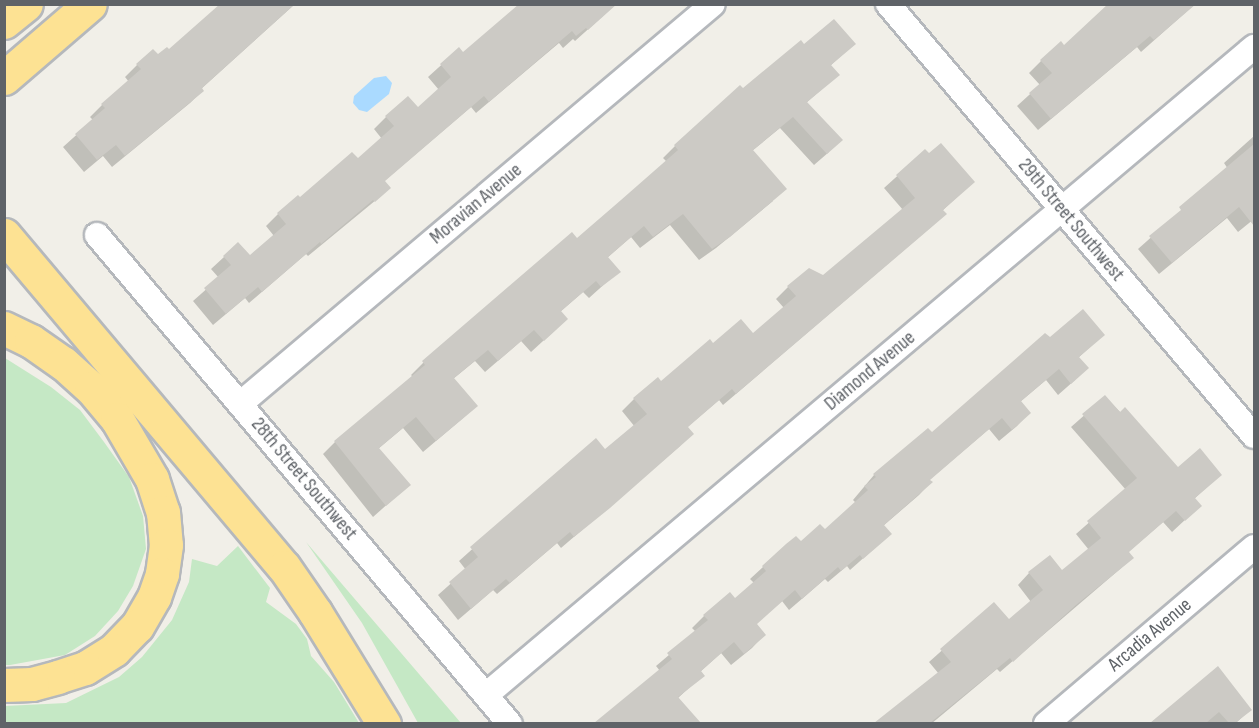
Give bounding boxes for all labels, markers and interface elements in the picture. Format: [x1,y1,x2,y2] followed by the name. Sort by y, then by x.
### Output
[1013,154,1129,286] street label: 29th Street Southwest
[425,159,527,249] street label: Moravian Avenue
[820,326,920,416] street label: Diamond Avenue
[246,413,362,545] street label: 28th Street Southwest
[1103,593,1197,677] street label: Arcadia Avenue

